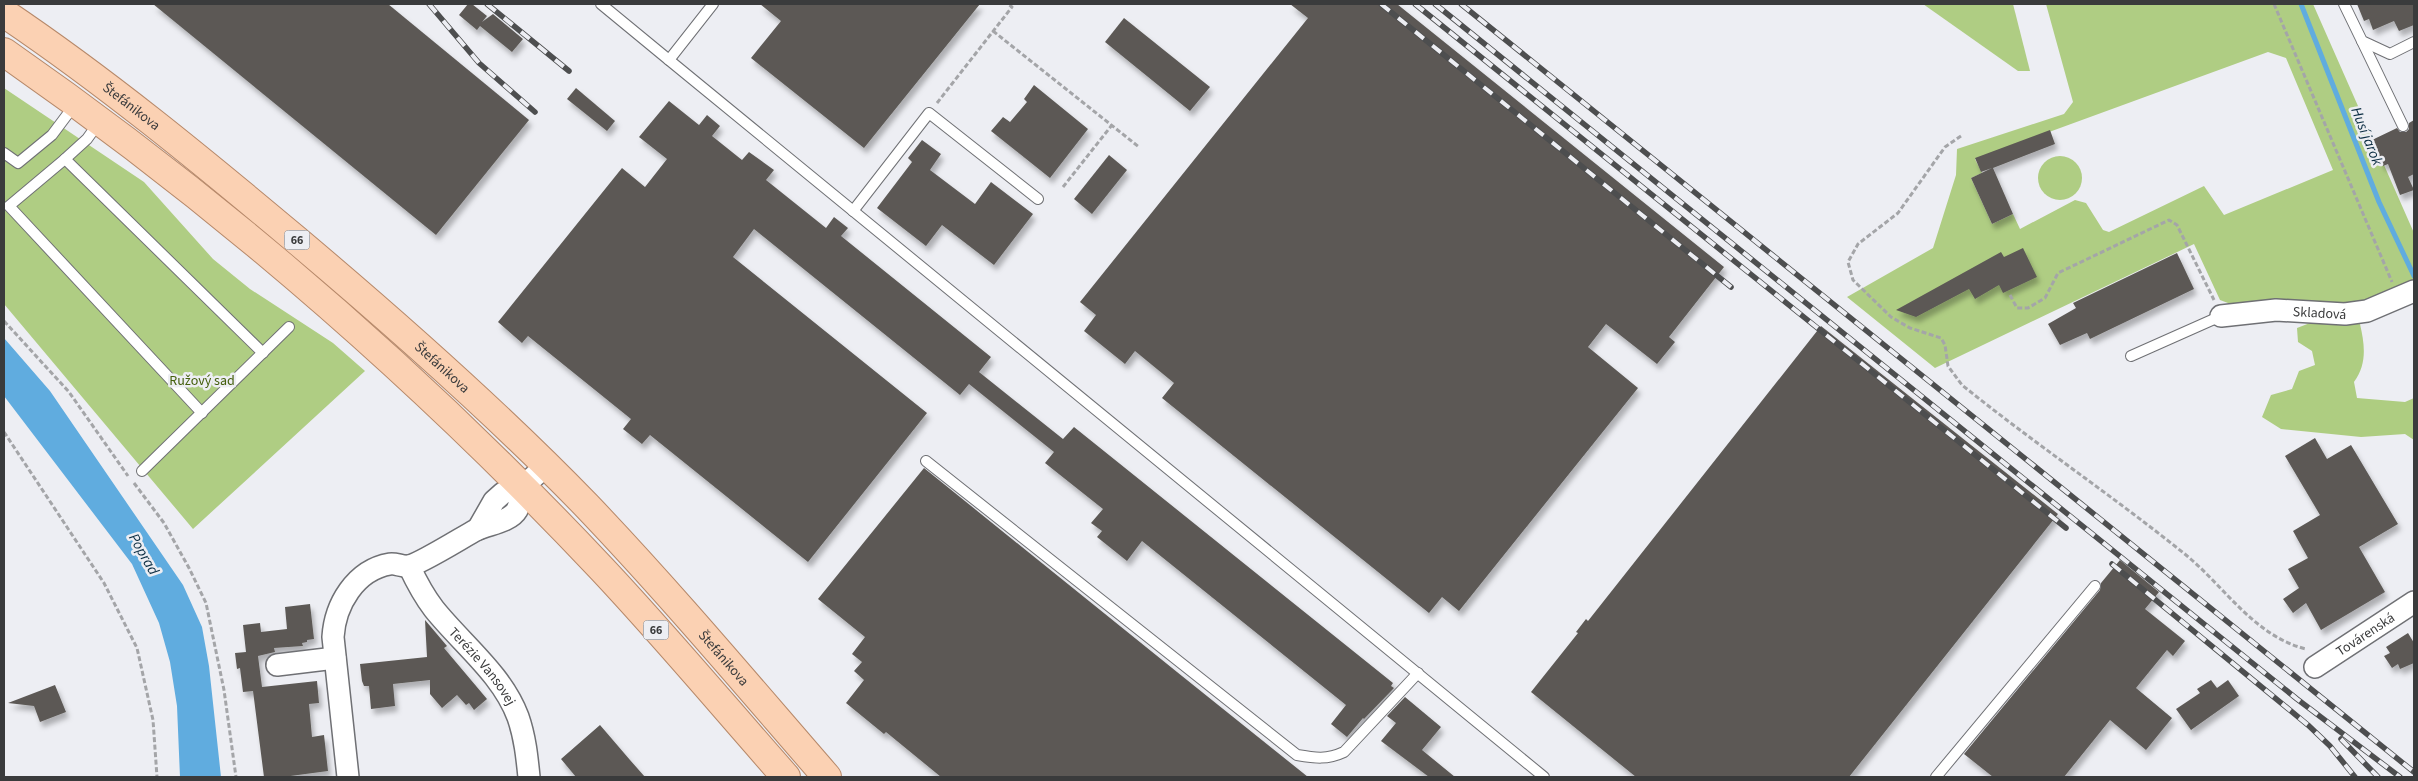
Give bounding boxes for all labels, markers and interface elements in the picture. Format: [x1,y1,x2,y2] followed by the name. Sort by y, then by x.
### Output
[98,78,164,136] street label: Štefánikova
[2345,104,2388,169] water label: Husí jarok
[284,230,310,250] road number: 66
[2292,302,2347,325] street label: Skladová
[410,338,474,398] street label: Štefánikova
[169,371,235,391] park label: Ružový sad
[123,530,164,580] water label: Poprad
[2332,608,2399,662] street label: Továrenská
[644,620,668,640] road number: 66
[444,623,520,709] street label: Terézie Vansovej
[693,626,753,691] street label: Štefánikova

